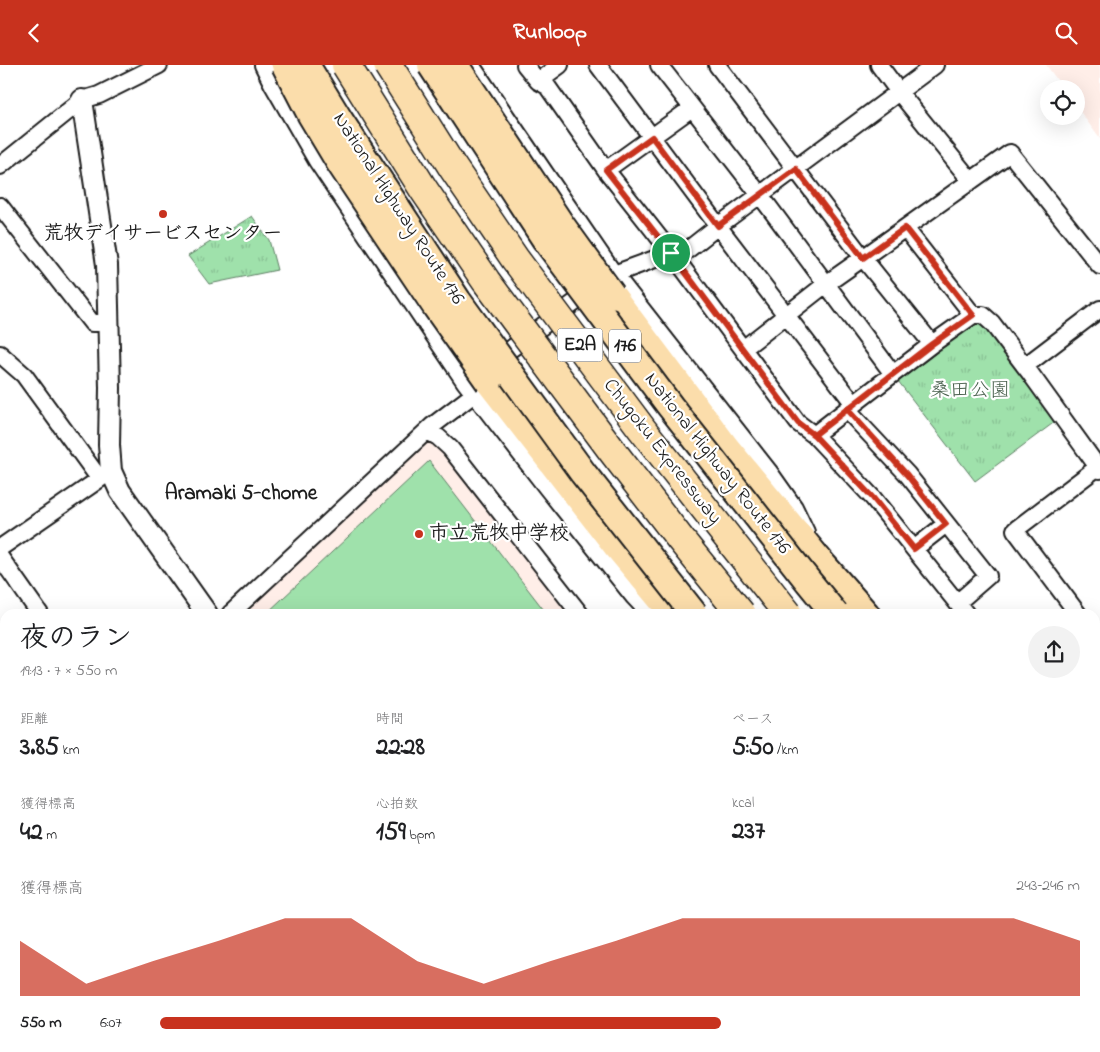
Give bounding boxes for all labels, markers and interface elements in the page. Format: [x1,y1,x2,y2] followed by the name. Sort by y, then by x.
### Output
[513,17,587,49] text: Runloop
[20,19,48,47] icon: back
[1052,19,1080,47] icon: search
[1040,80,1085,125] map controls
[1040,80,1085,125] button: locate
[324,107,471,312] street label: National Highway Route 176
[157,208,169,220] marker: 荒牧デイサービスセンター
[43,220,283,249] place label: 荒牧デイサービスセンター
[650,232,692,274] pin
[657,239,685,267] icon: arrive
[558,329,602,361] road number: E2A
[609,329,641,363] road number: 176
[636,367,797,562] street label: National Highway Route 176
[595,373,728,532] street label: Chugoku Expressway
[930,377,1010,406] park label: 桑田公園
[165,479,318,509] district label: Aramaki 5-chome
[429,520,569,549] place label: 市立荒牧中学校
[413,528,425,540] marker: 市立荒牧中学校
[20,619,132,660] text: 夜のラン
[1028,626,1080,678] button: share
[20,659,117,683] text: 19:13 · 7 × 550 m
[20,709,48,730] text: 距離
[376,709,404,730] text: 時間
[732,709,773,730] text: ペース
[20,730,59,766] text: 3.85
[376,730,425,766] text: 22:28
[732,730,774,766] text: 5:50
[59,740,80,761] text: km
[774,740,798,761] text: /km
[732,793,754,814] text: kcal
[20,794,76,815] text: 獲得標高
[376,794,418,815] text: 心拍数
[732,814,765,850] text: 237
[20,815,43,851] text: 42
[376,815,406,851] text: 159
[43,825,57,846] text: m
[406,825,435,846] text: bpm
[1016,874,1080,898] text: 243–246 m
[20,877,84,901] text: 獲得標高
[20,1011,62,1035] text: 550 m
[100,1011,122,1035] text: 6:07

